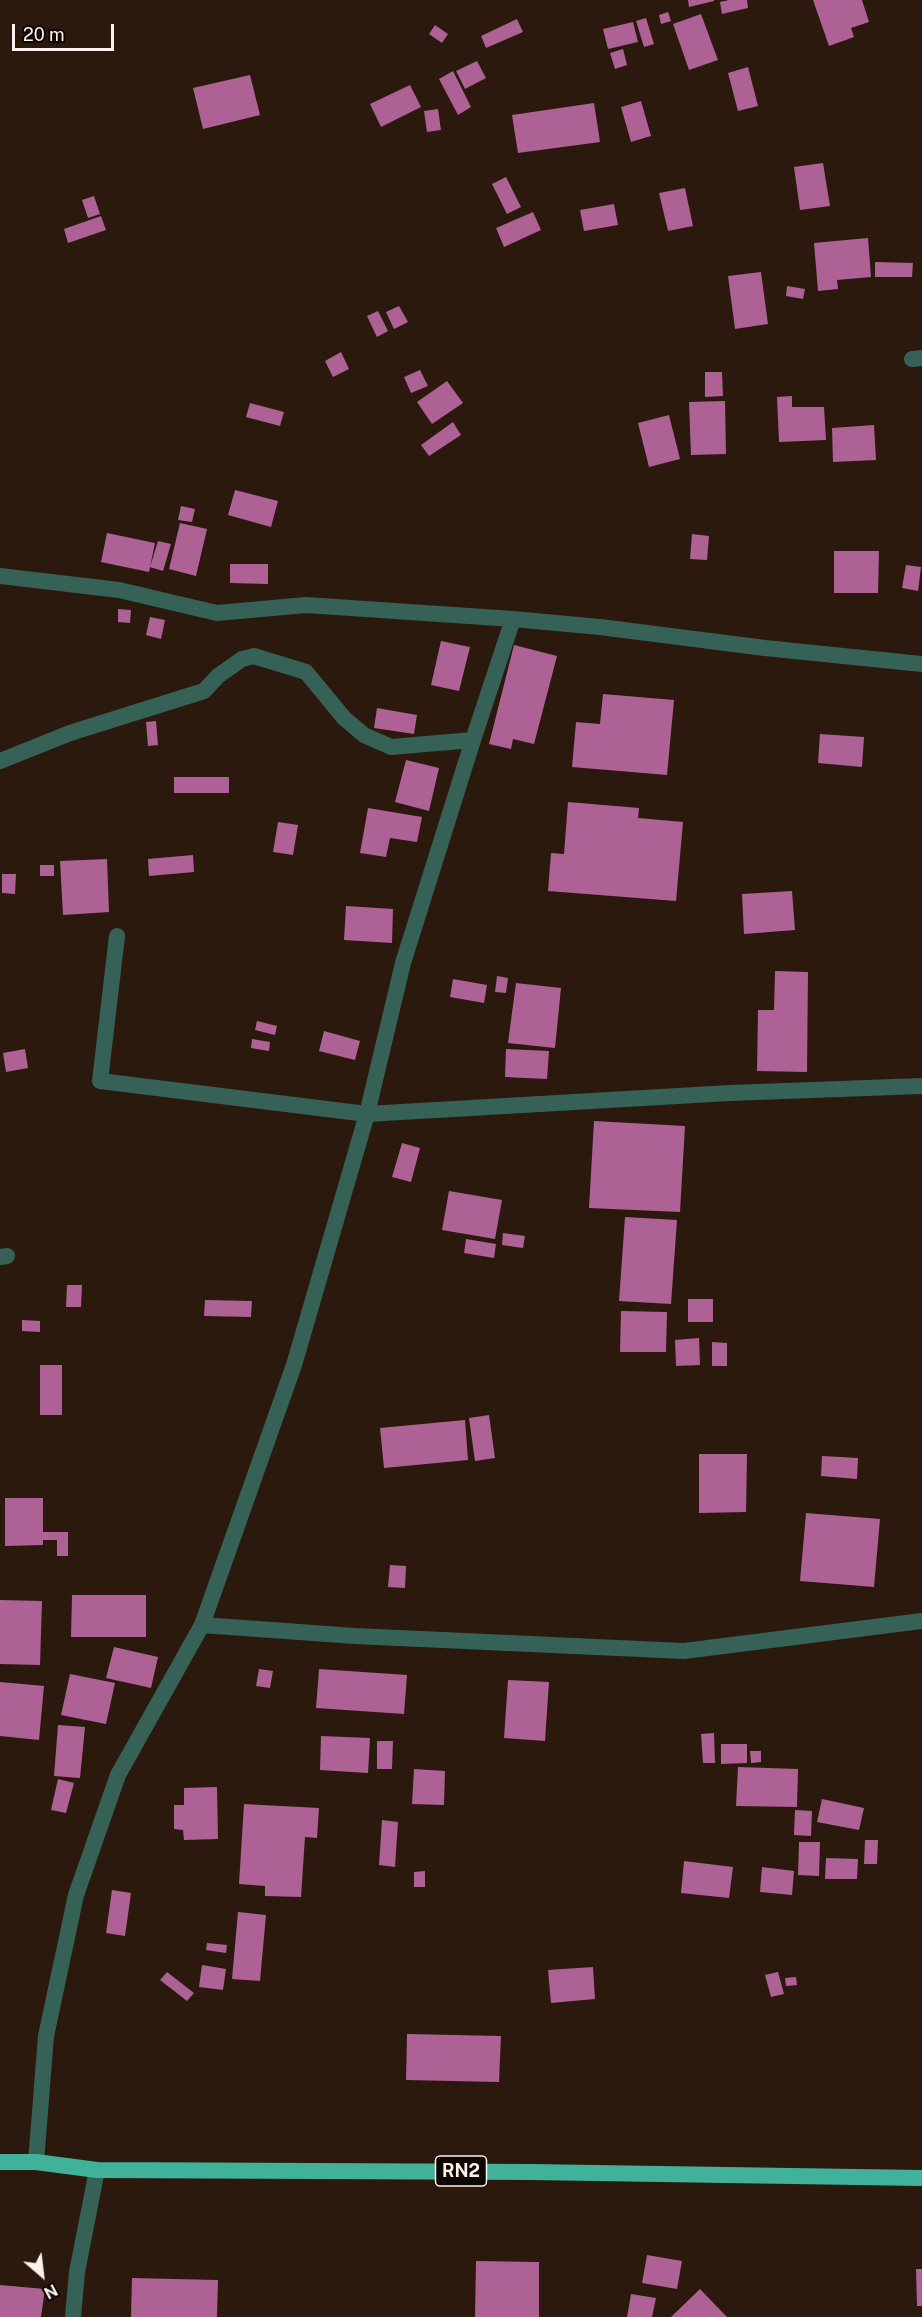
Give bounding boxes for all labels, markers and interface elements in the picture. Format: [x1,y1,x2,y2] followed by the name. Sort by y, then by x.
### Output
[15,12,117,50] scale bar
[23,24,65,45] text: 20 m
[436,2156,486,2186] road number: RN2
[12,2245,72,2305] north arrow
[41,2280,61,2303] text: N

